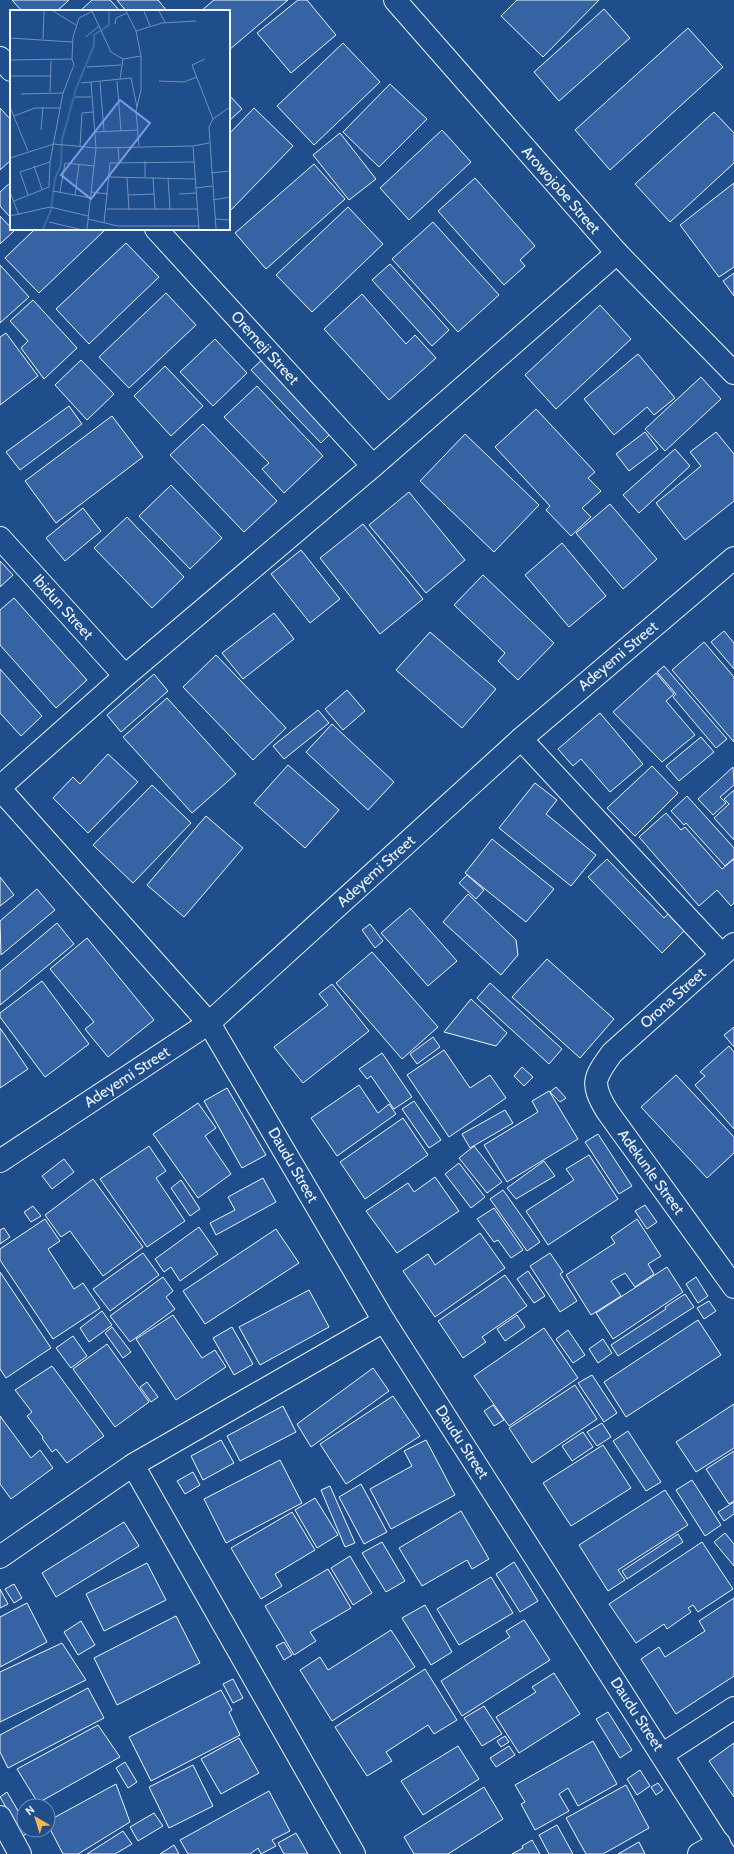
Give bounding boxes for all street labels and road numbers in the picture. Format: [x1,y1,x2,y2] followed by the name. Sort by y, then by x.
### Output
[518,142,604,238] street label: Arowojobe Street
[227,307,303,389] street label: Oremeji Street
[29,571,97,643] street label: Ibidun Street
[575,617,661,695] street label: Adeyemi Street
[333,831,419,911] street label: Adeyemi Street
[637,964,709,1032] street label: Orona Street
[81,1043,173,1111] street label: Adeyemi Street
[264,1124,322,1206] street label: Daudu Street
[614,1126,688,1218] street label: Adekunle Street
[432,1402,492,1482] street label: Daudu Street
[607,1674,667,1754] street label: Daudu Street

